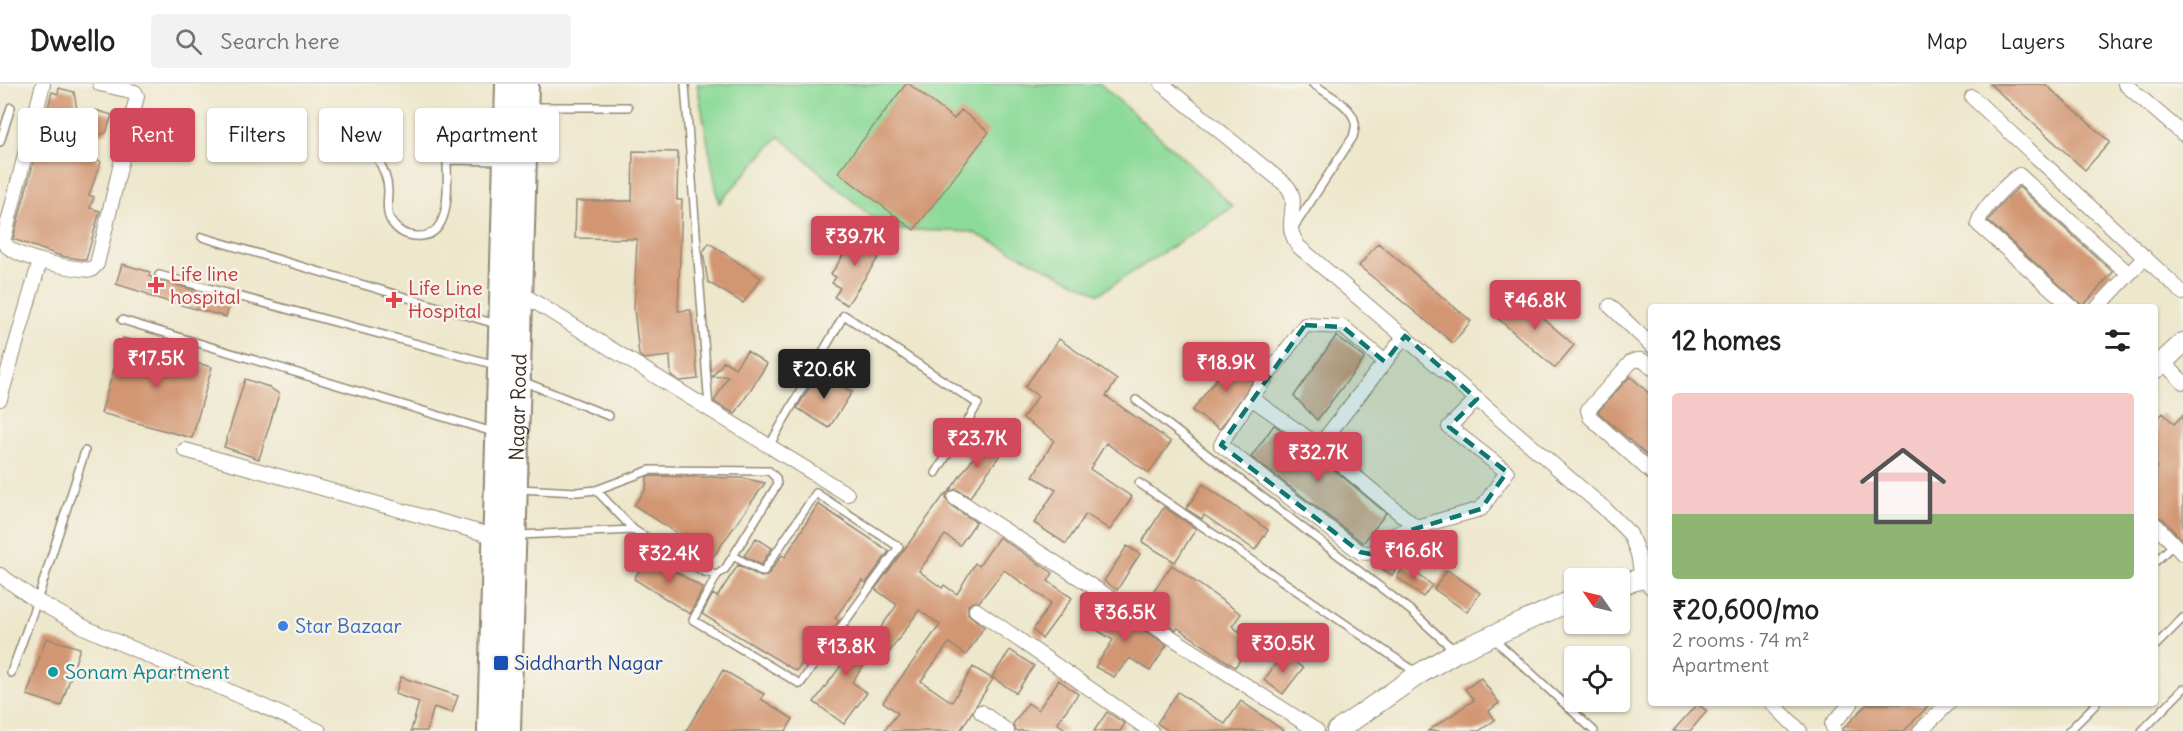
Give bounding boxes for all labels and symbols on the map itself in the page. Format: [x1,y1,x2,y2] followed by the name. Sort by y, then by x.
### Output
[806,216,904,267] pin: ₹39.7K
[170,261,240,309] place label: Life line hospital
[408,275,483,323] place label: Life Line Hospital
[147,276,165,294] marker: Life line hospital
[1486,280,1584,331] pin: ₹46.8K
[385,291,403,309] marker: Life Line Hospital
[107,338,205,389] pin: ₹17.5K
[1177,342,1275,393] pin: ₹18.9K
[775,349,873,400] pin: ₹20.6K
[504,353,532,461] street label: Nagar Road
[928,418,1026,469] pin: ₹23.7K
[1269,432,1367,483] pin: ₹32.7K
[1365,530,1463,581] pin: ₹16.6K
[620,533,718,584] pin: ₹32.4K
[1564,568,1630,634] north arrow
[1076,592,1174,643] pin: ₹36.5K
[295,613,402,638] place label: Star Bazaar
[276,619,290,633] marker: Star Bazaar
[1234,623,1332,674] pin: ₹30.5K
[797,626,895,677] pin: ₹13.8K
[514,650,663,675] place label: Siddharth Nagar
[492,654,510,672] marker: Siddharth Nagar
[65,659,230,684] place label: Sonam Apartment
[46,665,60,679] marker: Sonam Apartment

